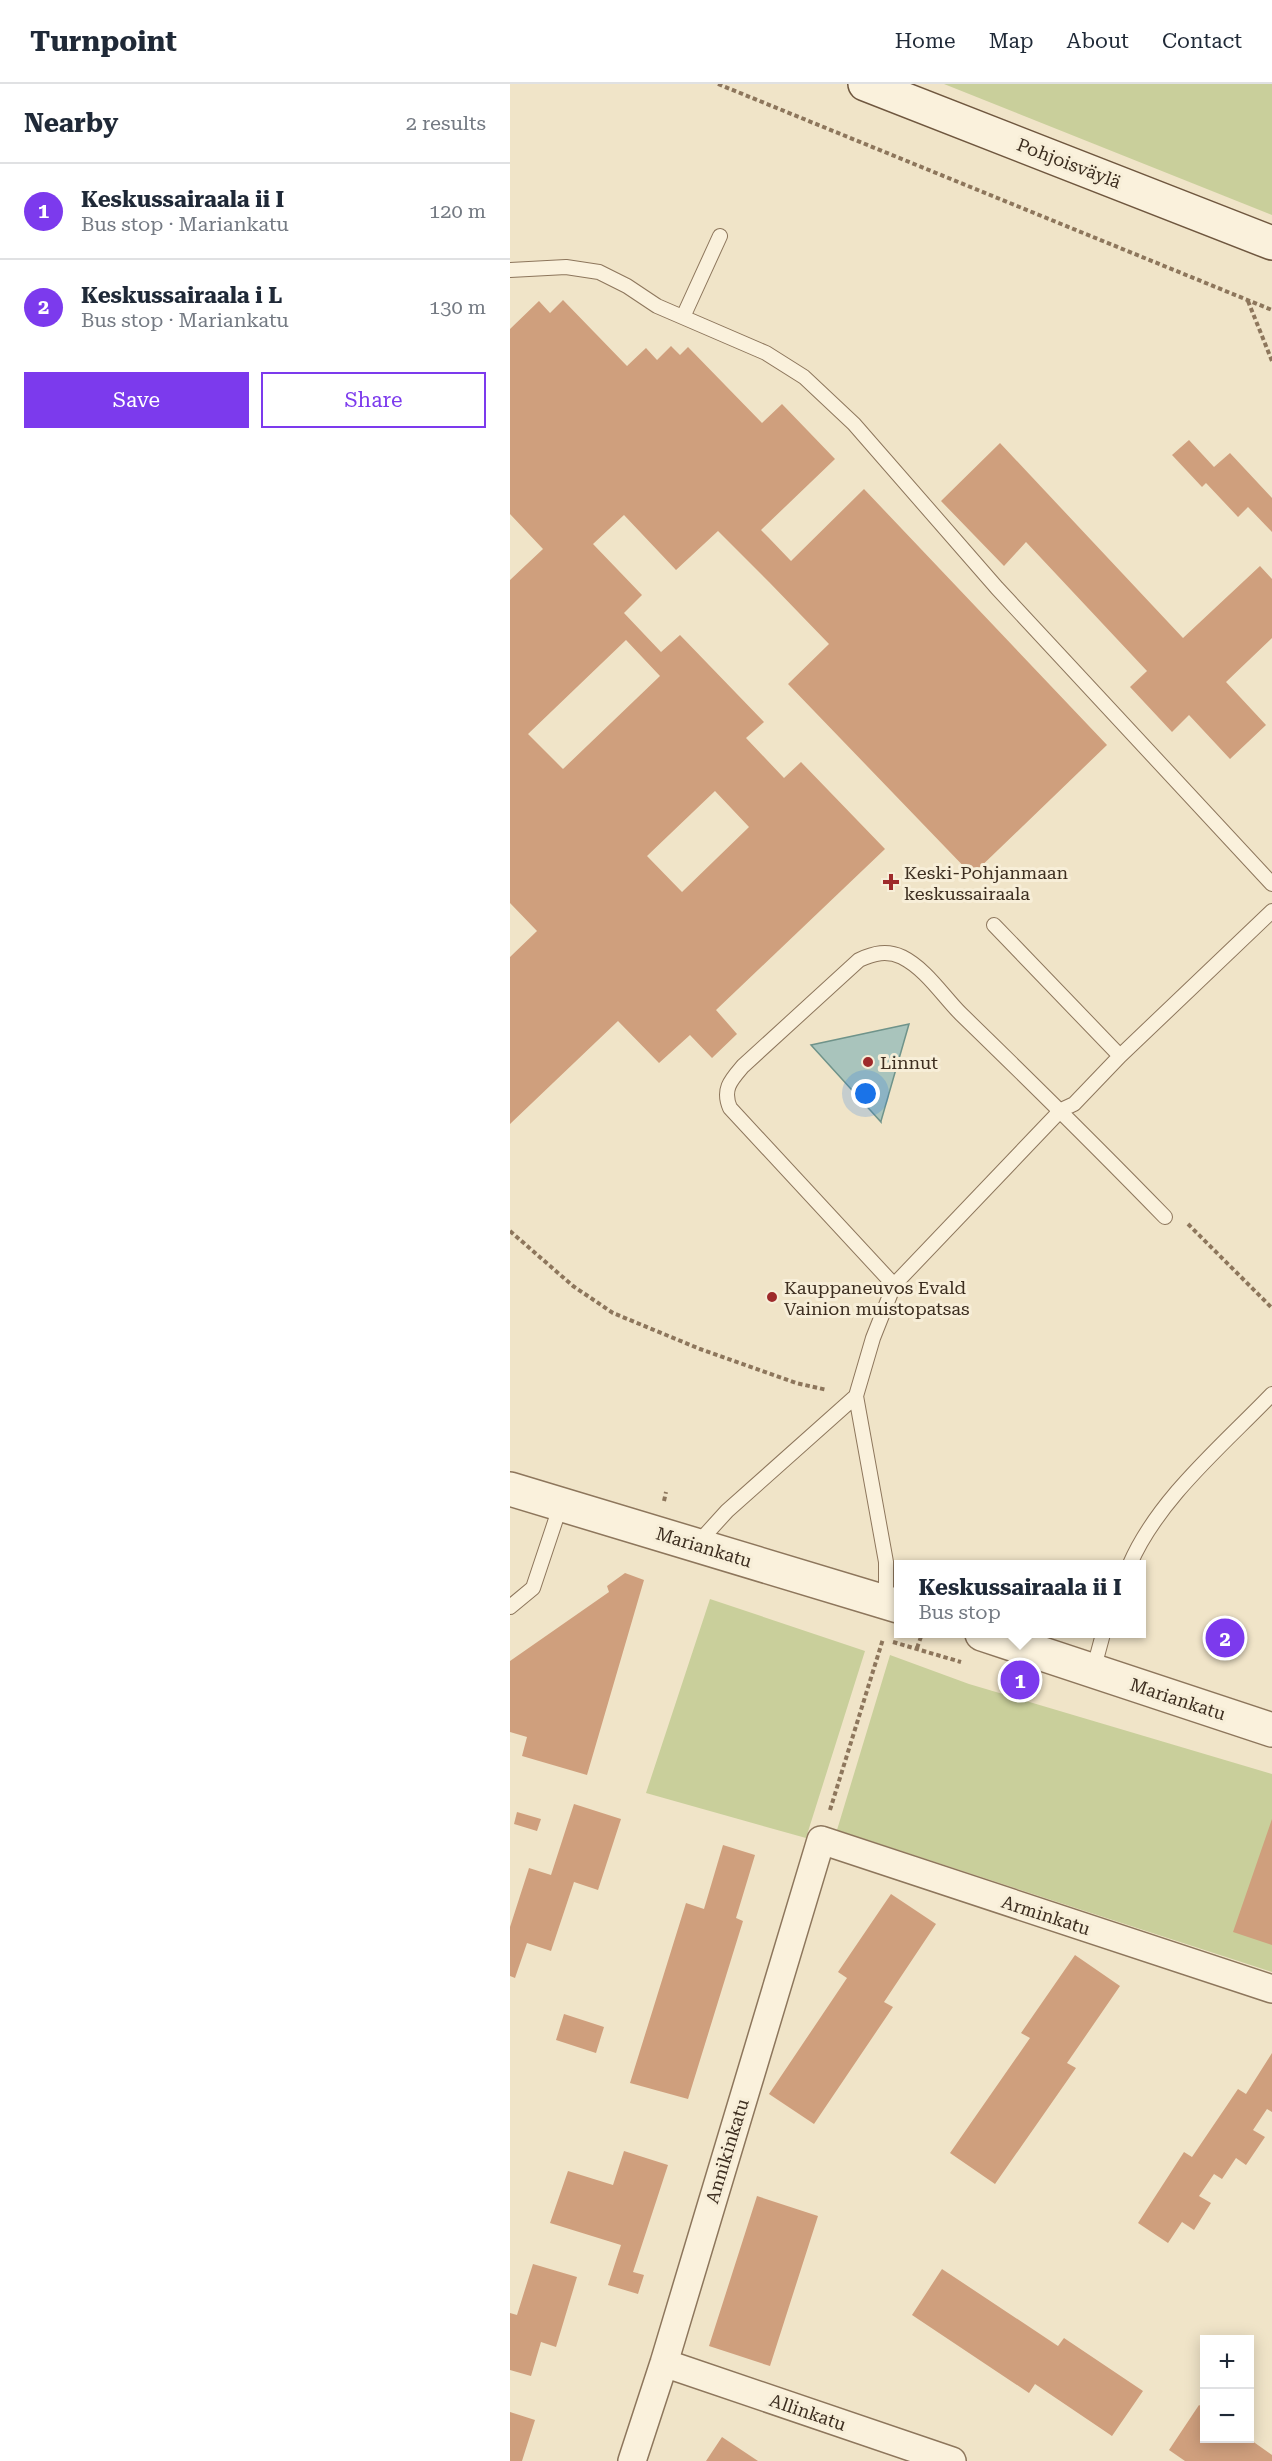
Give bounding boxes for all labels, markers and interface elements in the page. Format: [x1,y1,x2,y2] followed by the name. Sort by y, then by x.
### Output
[30,25,177,58] text: Turnpoint
[895,29,956,53] text: Home
[989,29,1034,53] text: Map
[1067,29,1129,53] text: About
[1162,29,1242,53] text: Contact
[24,108,118,138] text: Nearby
[406,111,486,135] text: 2 results
[1014,134,1124,193] street label: Pohjoisväylä
[81,187,284,212] text: Keskussairaala ii I
[38,199,49,223] text: 1
[429,199,486,223] text: 120 m
[81,212,289,236] text: Bus stop · Mariankatu
[81,283,282,308] text: Keskussairaala i L
[38,295,49,319] text: 2
[429,295,486,319] text: 130 m
[81,308,289,332] text: Bus stop · Mariankatu
[24,372,249,428] button: Save
[261,372,486,428] button: Share
[904,862,1069,904] place label: Keski-Pohjanmaan keskussairaala
[882,873,900,891] marker: Keski-Pohjanmaan keskussairaala
[880,1052,938,1073] place label: Linnut
[861,1055,875,1069] marker: Linnut
[851,1079,880,1108] your location
[784,1277,970,1319] place label: Kauppaneuvos Evald Vainion muistopatsas
[765,1290,779,1304] marker: Kauppaneuvos Evald Vainion muistopatsas
[653,1522,755,1572] street label: Mariankatu
[894,1560,1146,1638] popup
[918,1575,1122,1600] text: Keskussairaala ii I
[918,1600,1001,1624] text: Bus stop
[1206,1616,1244,1660] pin: 2
[1000,1658,1040,1702] pin: 1
[1128,1674,1228,1724] street label: Mariankatu
[999,1891,1093,1939] street label: Arminkatu
[701,2096,753,2206] street label: Annikinkatu
[1200,2335,1254,2443] map controls
[1200,2335,1254,2389] button: +
[767,2389,849,2435] street label: Allinkatu
[1200,2389,1254,2443] button: −

